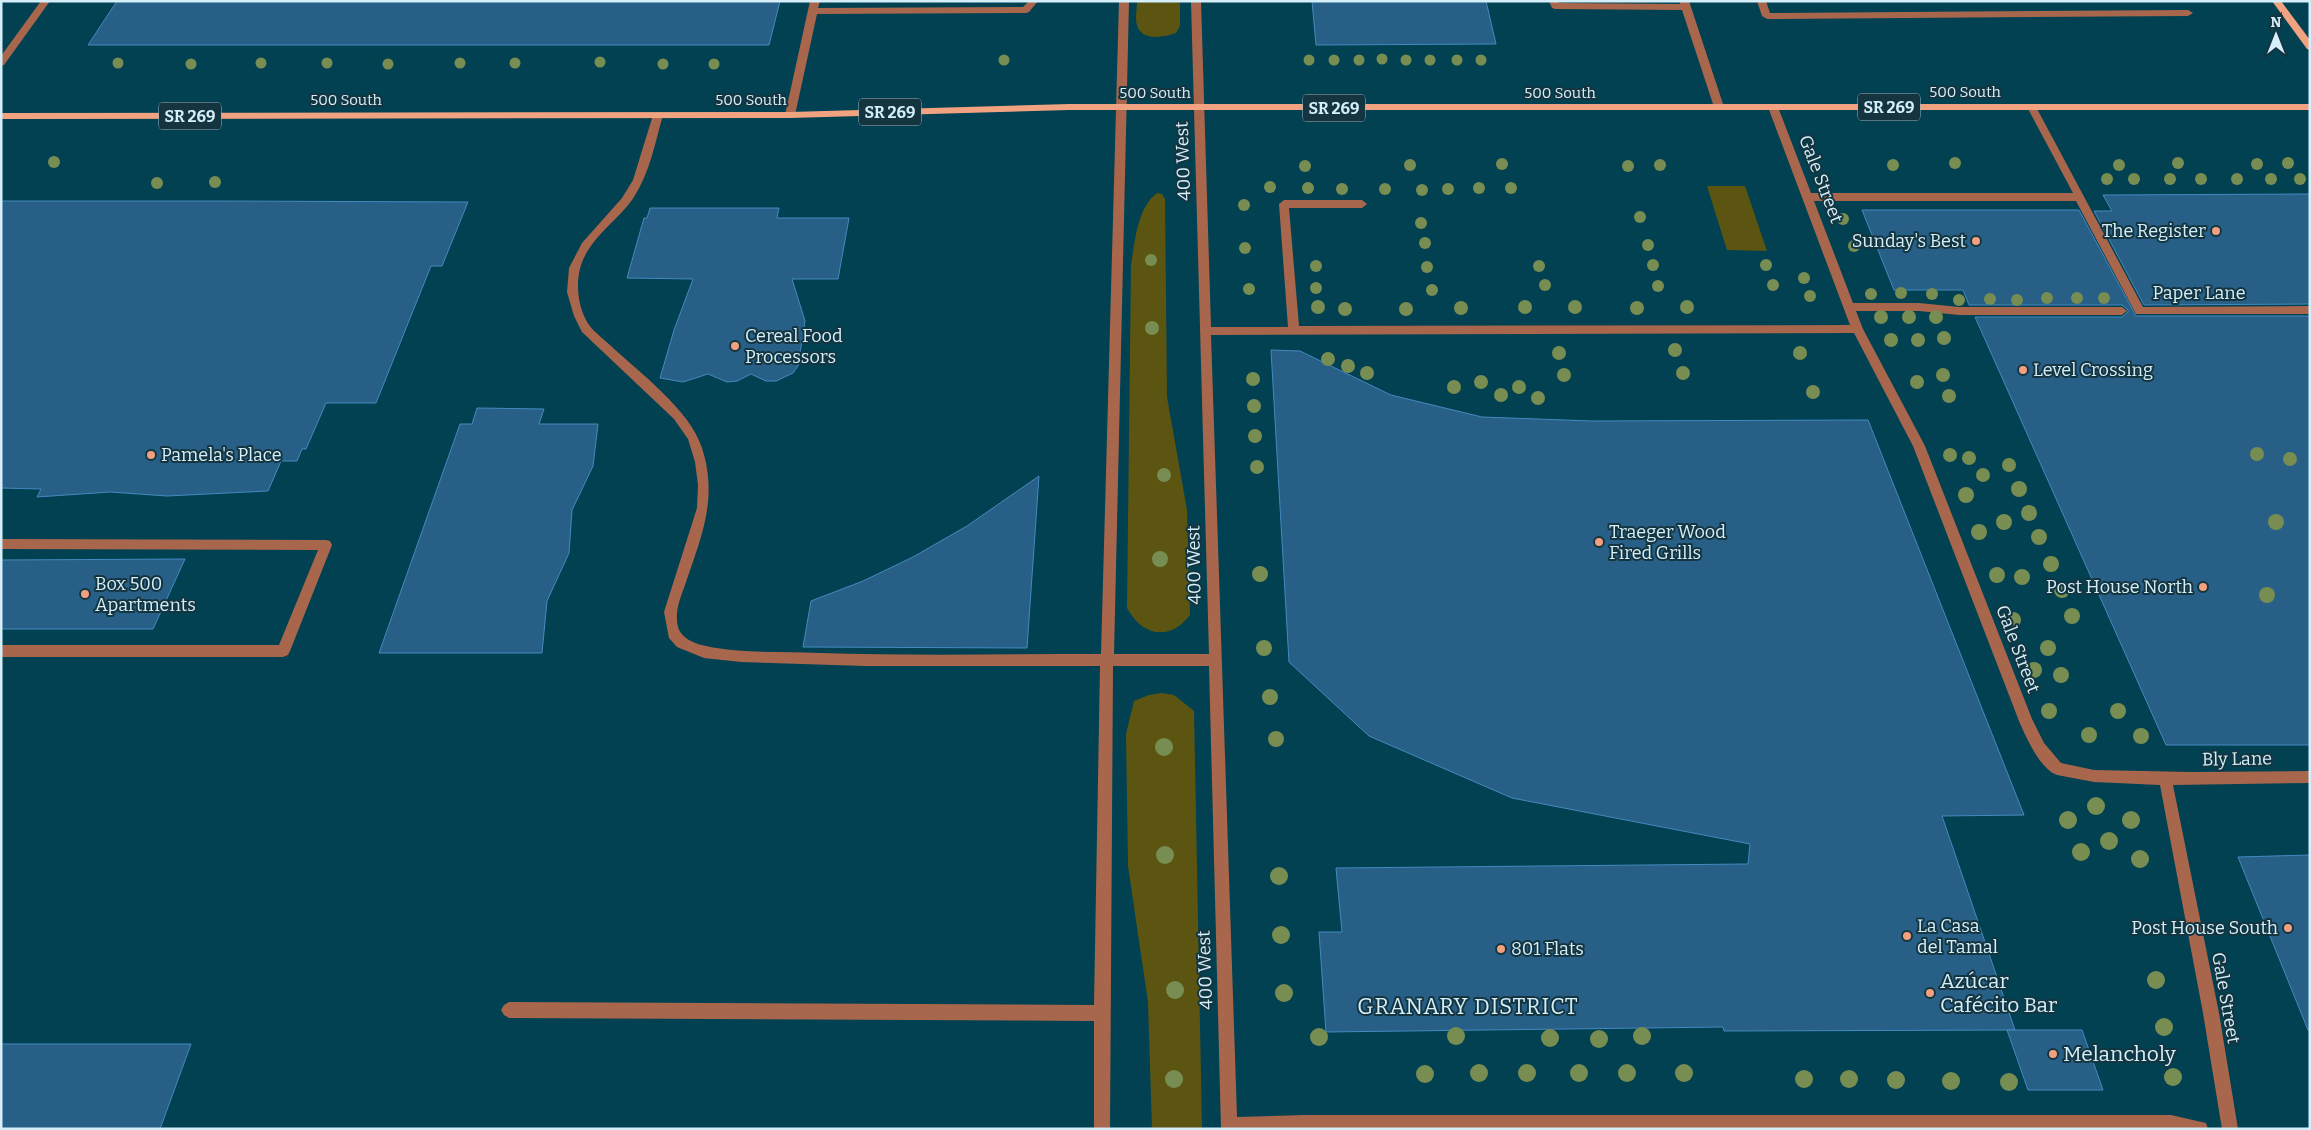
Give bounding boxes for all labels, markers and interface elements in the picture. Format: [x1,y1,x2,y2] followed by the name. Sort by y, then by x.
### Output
[2251,10,2301,60] north arrow
[2271,14,2282,31] text: N
[1929,83,2001,101] street label: 500 South
[1119,84,1191,102] street label: 500 South
[1524,84,1596,102] street label: 500 South
[310,91,382,109] street label: 500 South
[715,91,787,109] street label: 500 South
[1858,94,1920,120] road number: SR 269
[1303,95,1365,122] road number: SR 269
[859,98,921,125] road number: SR 269
[159,102,221,130] road number: SR 269
[1171,121,1195,201] street label: 400 West
[1794,132,1848,226] street label: Gale Street
[2102,220,2206,242] place label: The Register
[2210,225,2222,237] marker: The Register
[1852,230,1966,252] place label: Sunday's Best
[1970,235,1982,247] marker: Sunday's Best
[2152,282,2246,304] street label: Paper Lane
[745,325,843,368] place label: Cereal Food Processors
[729,340,741,352] marker: Cereal Food Processors
[2033,359,2153,381] place label: Level Crossing
[2017,364,2029,376] marker: Level Crossing
[161,444,282,466] place label: Pamela's Place
[145,449,157,461] marker: Pamela's Place
[1609,521,1726,564] place label: Traeger Wood Fired Grills
[1182,525,1206,605] street label: 400 West
[1593,536,1605,548] marker: Traeger Wood Fired Grills
[95,573,196,616] place label: Box 500 Apartments
[2046,576,2193,598] place label: Post House North
[2197,581,2209,593] marker: Post House North
[79,588,91,600] marker: Box 500 Apartments
[1991,602,2045,696] street label: Gale Street
[2202,747,2272,771] street label: Bly Lane
[1917,915,1998,958] place label: La Casa del Tamal
[2131,917,2278,939] place label: Post House South
[2282,922,2294,934] marker: Post House South
[1193,930,1217,1010] street label: 400 West
[1901,930,1913,942] marker: La Casa del Tamal
[1511,938,1584,960] place label: 801 Flats
[1495,943,1507,955] marker: 801 Flats
[2207,951,2245,1046] street label: Gale Street
[1940,968,2057,1018] place label: Azúcar Cafécito Bar
[1924,987,1936,999] marker: Azúcar Cafécito Bar
[1357,993,1579,1020] district label: GRANARY DISTRICT
[2063,1041,2177,1067] place label: Melancholy
[2047,1048,2059,1060] marker: Melancholy

